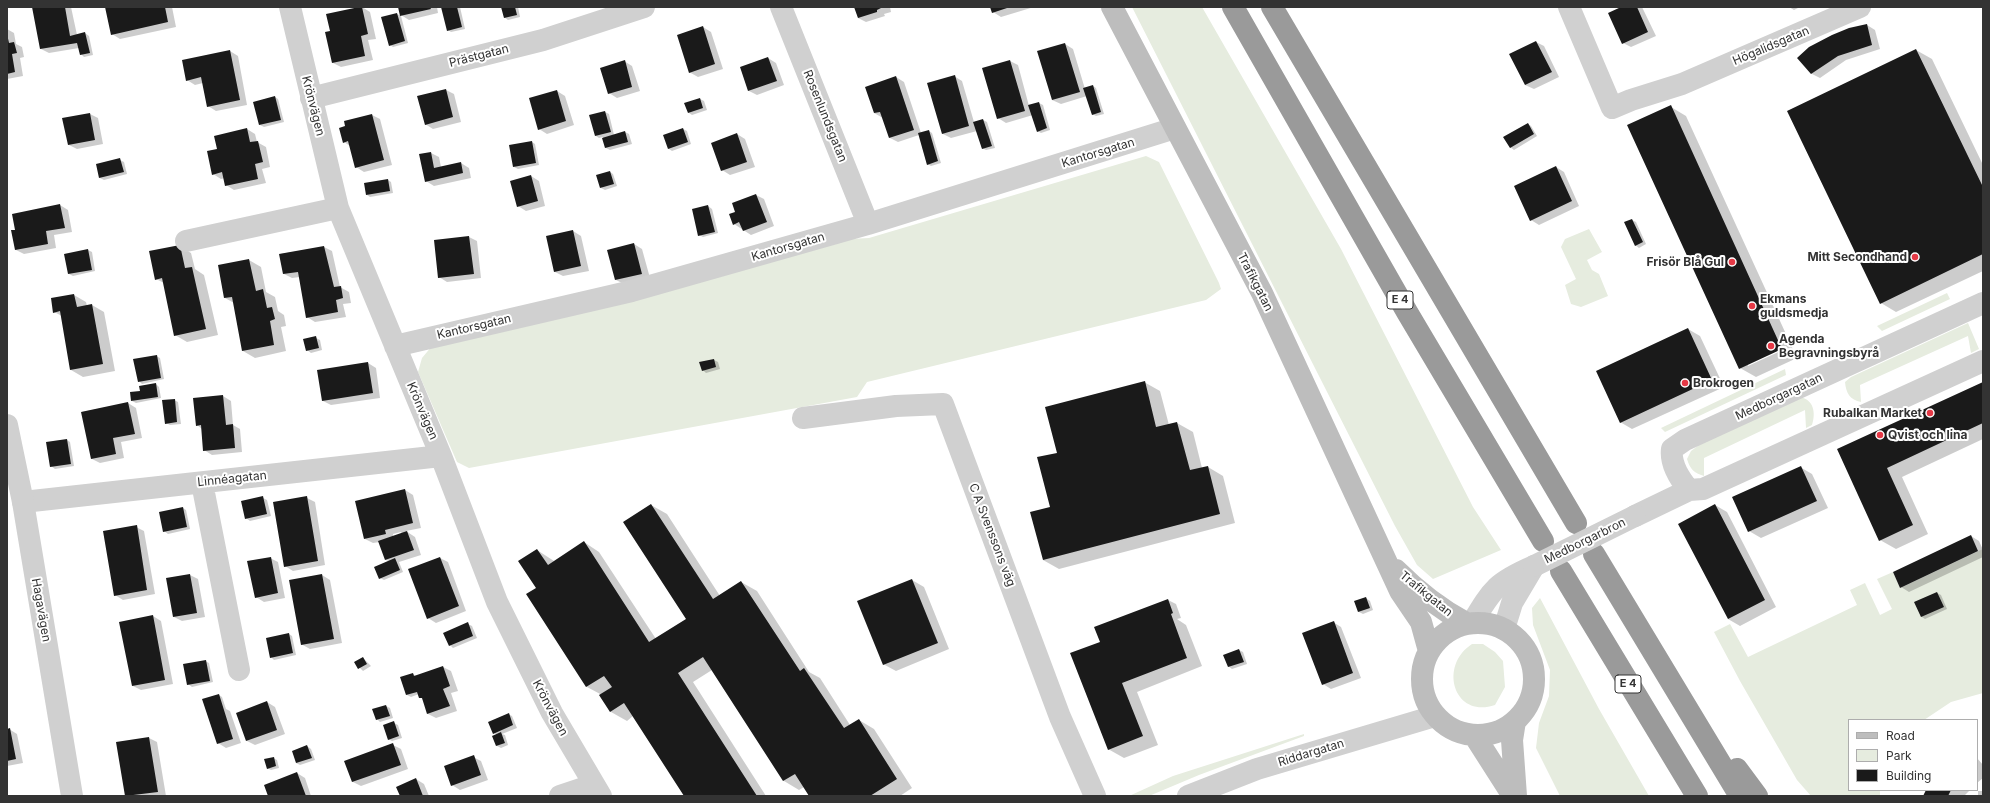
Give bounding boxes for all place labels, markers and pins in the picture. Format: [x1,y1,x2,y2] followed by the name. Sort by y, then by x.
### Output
[1807,250,1907,264] place label: Mitt Secondhand
[1910,252,1920,262] marker: Mitt Secondhand
[1646,255,1724,269] place label: Frisör Blå Gul
[1727,257,1737,267] marker: Frisör Blå Gul
[1760,292,1828,320] place label: Ekmans guldsmedja
[1747,301,1757,311] marker: Ekmans guldsmedja
[1779,332,1879,360] place label: Agenda Begravningsbyrå
[1766,341,1776,351] marker: Agenda Begravningsbyrå
[1693,376,1754,390] place label: Brokrogen
[1680,378,1690,388] marker: Brokrogen
[1823,406,1922,420] place label: Rubalkan Market
[1925,408,1935,418] marker: Rubalkan Market
[1888,428,1967,442] place label: Qvist och lina
[1875,430,1885,440] marker: Qvist och lina

